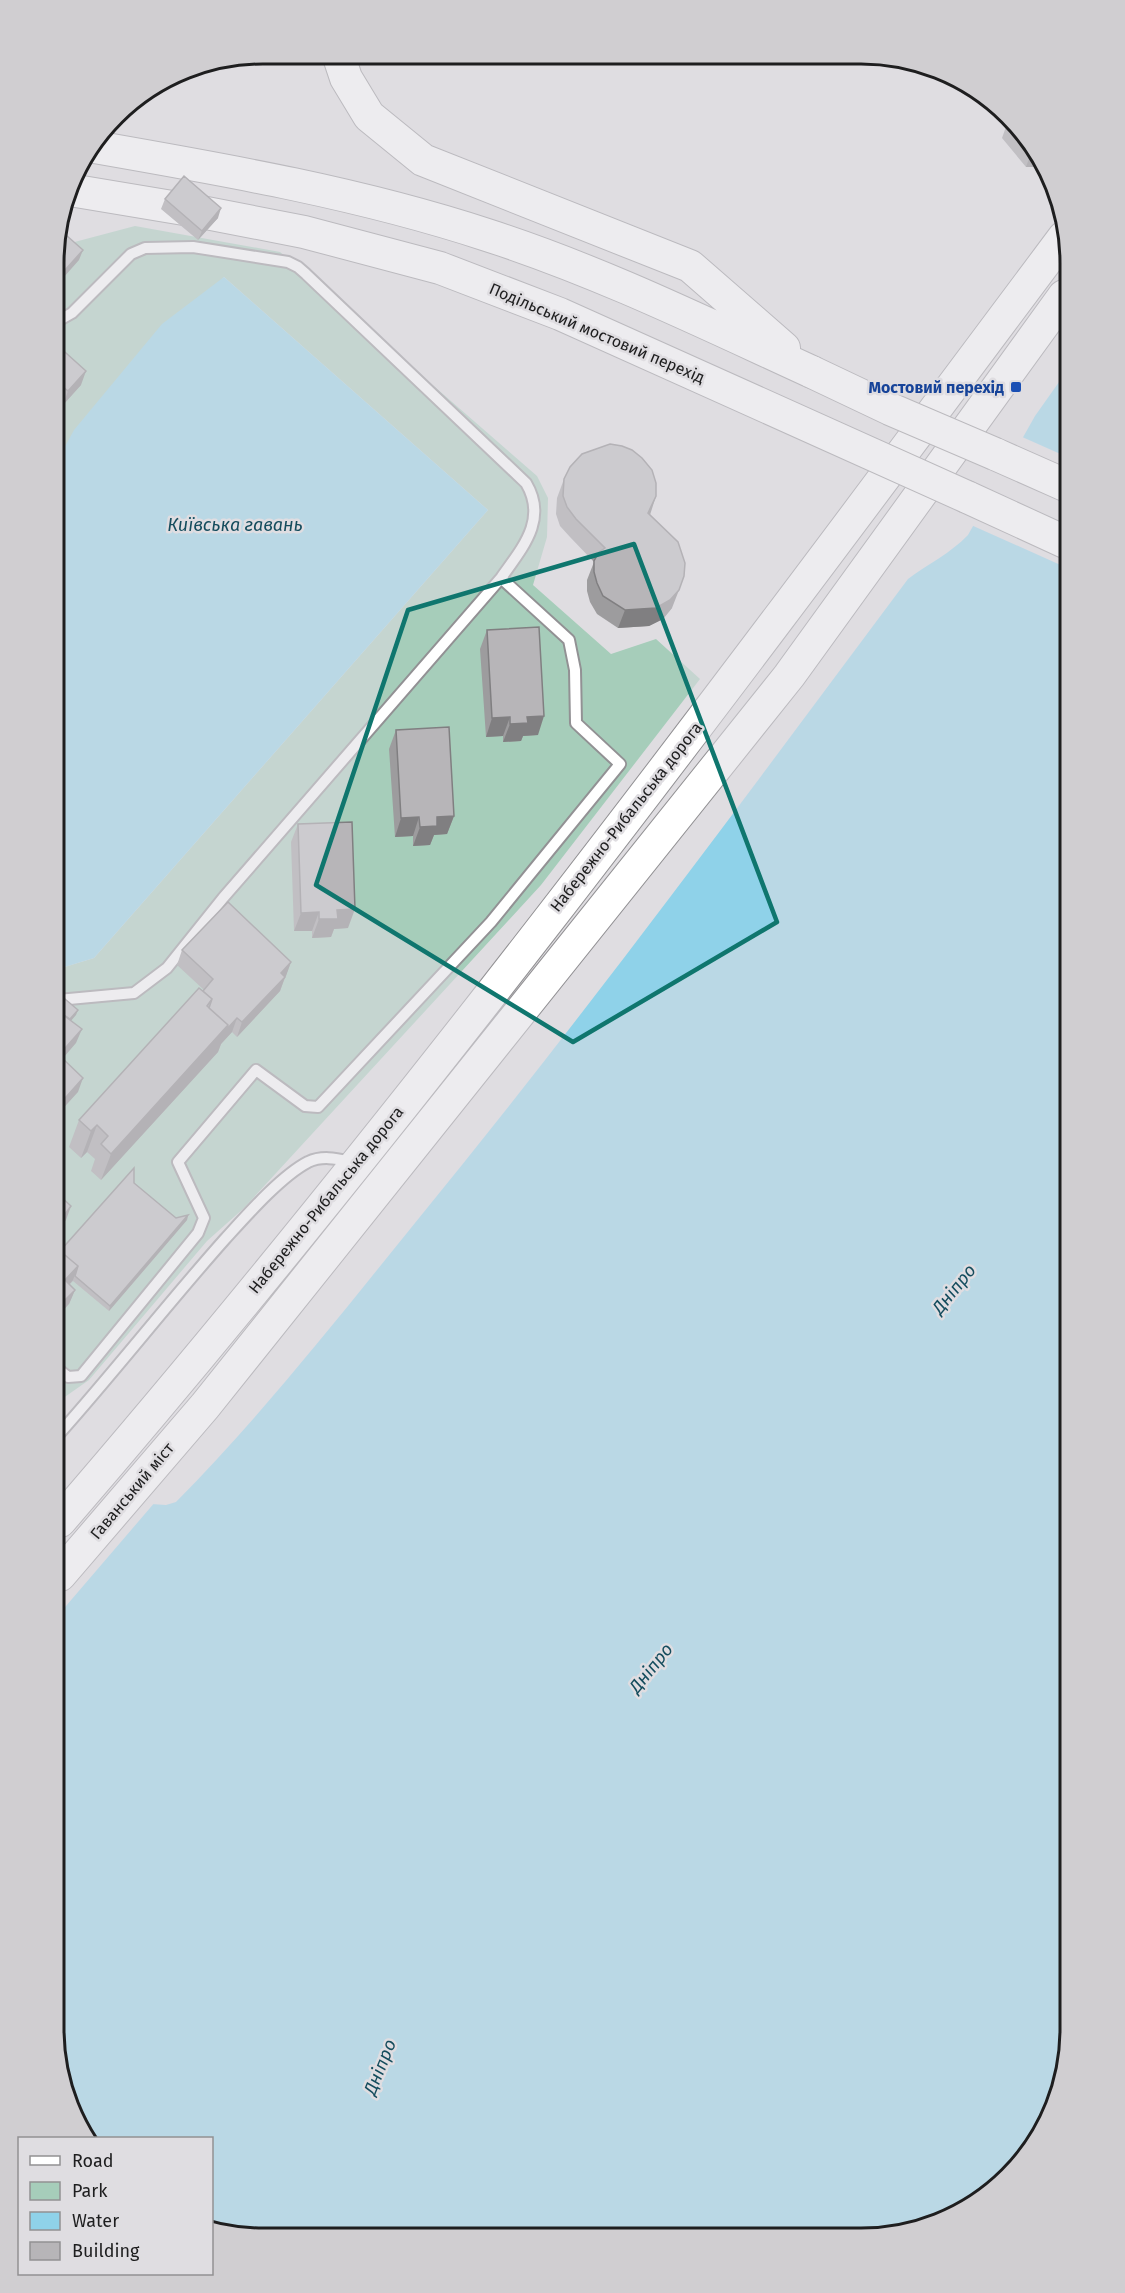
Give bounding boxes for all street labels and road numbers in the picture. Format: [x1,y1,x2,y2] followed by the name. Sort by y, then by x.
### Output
[486,279,708,387] street label: Подільський мостовий перехід
[546,718,706,916] street label: Набережно-Рибальська дорога
[245,1103,407,1297] street label: Набережно-Рибальська дорога
[86,1438,178,1543] street label: Гаванський міст

